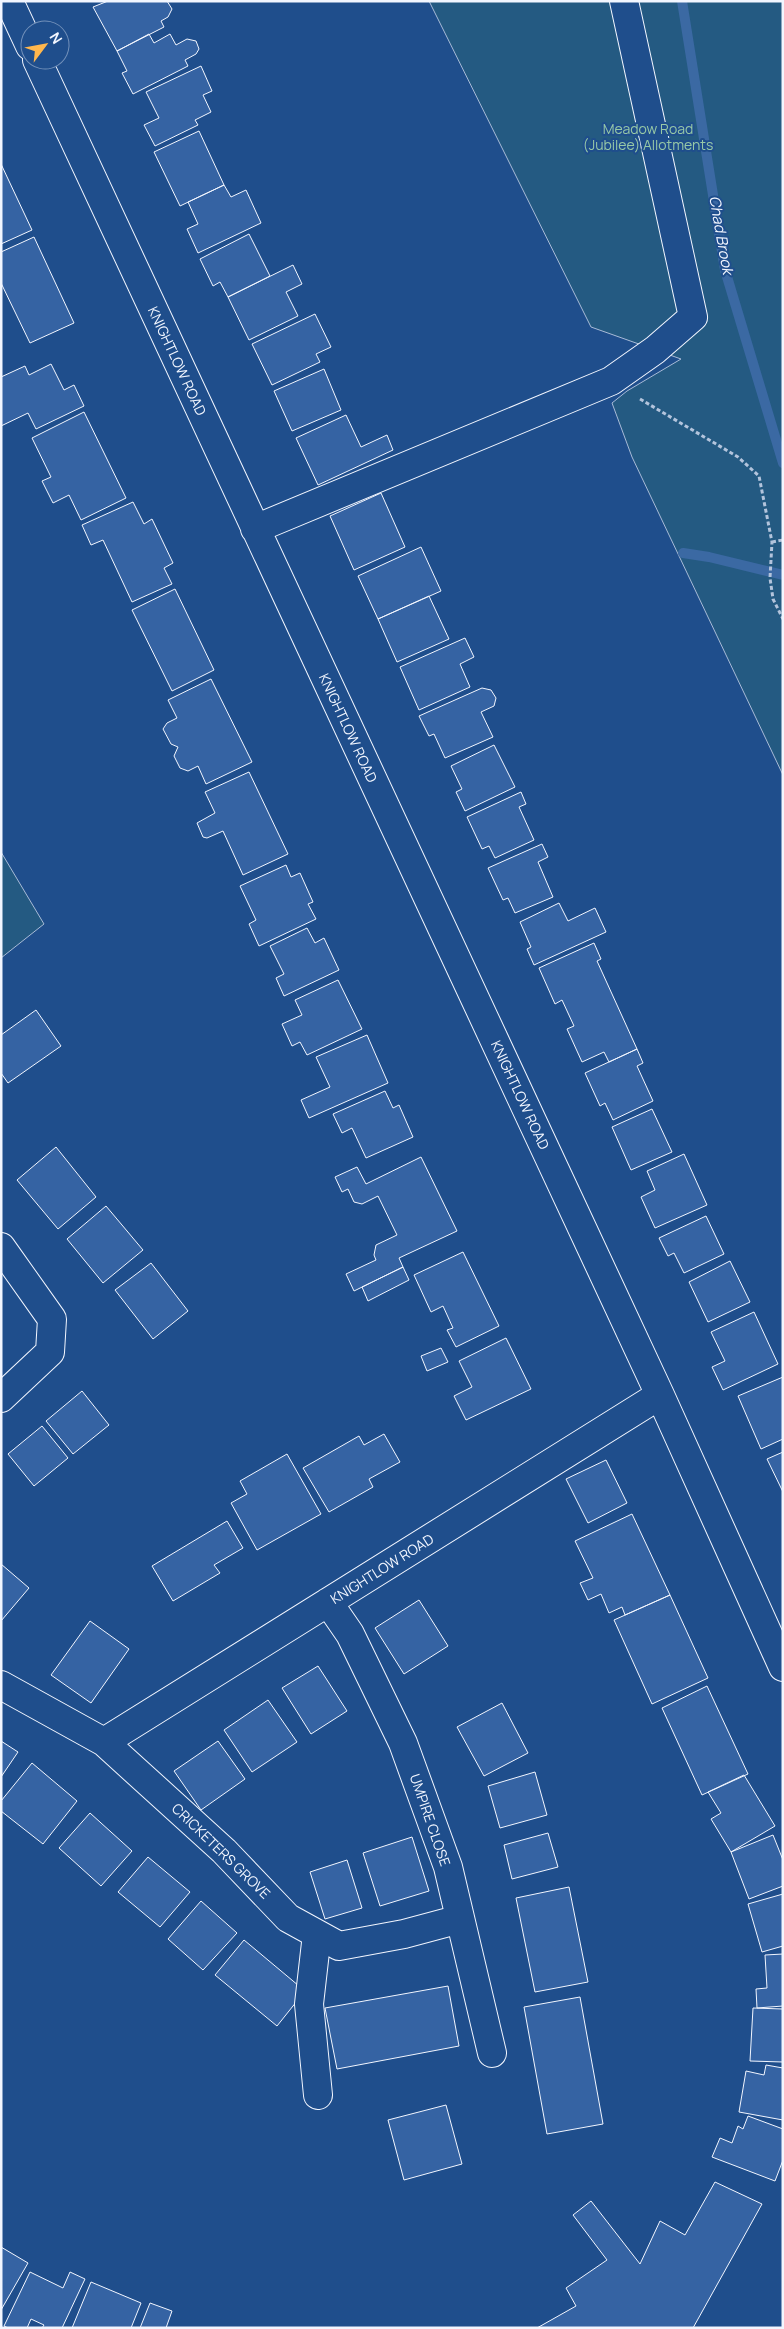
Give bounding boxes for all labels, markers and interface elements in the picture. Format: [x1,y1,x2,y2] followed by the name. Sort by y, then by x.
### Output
[20,20,70,70] north arrow
[46,29,67,47] text: N
[583,119,713,154] park label: Meadow Road (Jubilee) Allotments
[704,194,739,278] water label: Chad Brook
[144,303,211,418] street label: KNIGHTLOW ROAD
[315,670,382,785] street label: KNIGHTLOW ROAD
[487,1037,554,1152] street label: KNIGHTLOW ROAD
[327,1529,437,1608] street label: KNIGHTLOW ROAD
[406,1771,455,1869] street label: UMPIRE CLOSE
[168,1799,275,1903] street label: CRICKETERS GROVE

